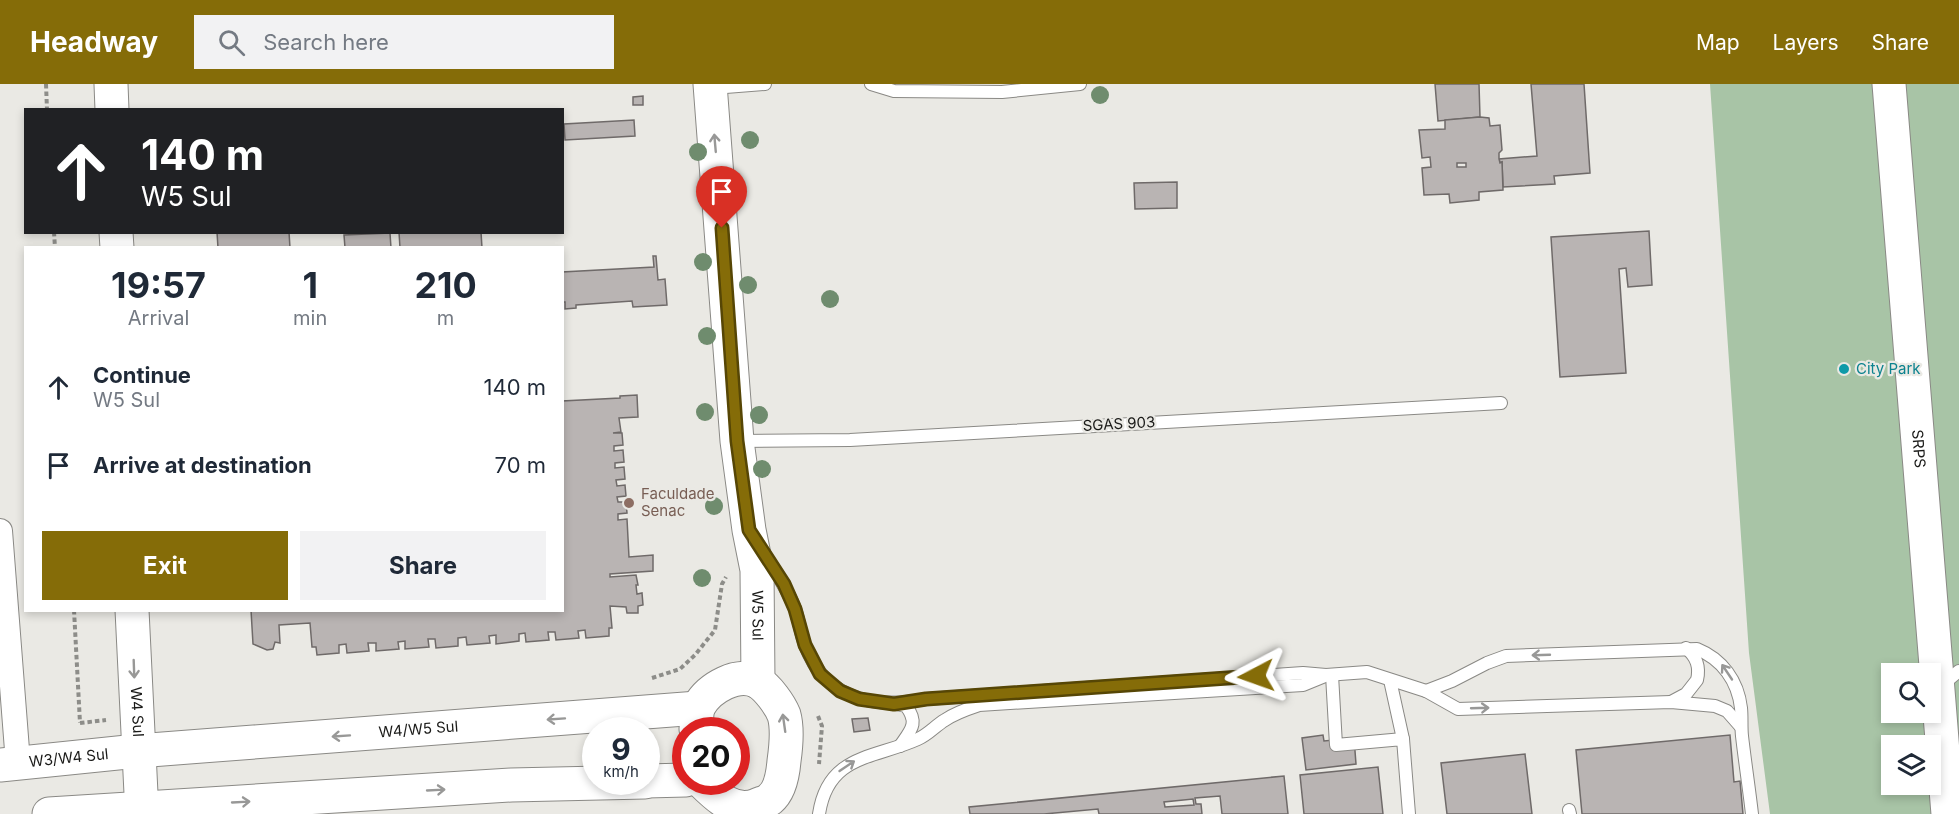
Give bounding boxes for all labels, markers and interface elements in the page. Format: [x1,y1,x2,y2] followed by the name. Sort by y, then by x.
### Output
[194,15,614,69] search box
[30,25,158,59] text: Headway
[215,26,248,59] icon: search
[263,29,389,55] text: Search here
[1696,30,1740,55] text: Map
[1773,30,1839,55] text: Layers
[1872,30,1929,55] text: Share
[141,129,264,180] text: 140 m
[42,132,120,210] icon: ahead
[709,133,720,153] one-way arrow
[696,166,747,228] pin
[705,175,738,208] icon: arrive
[141,180,231,213] text: W5 Sul
[111,263,206,307] text: 19:57
[302,263,318,307] text: 1
[414,263,477,307] text: 210
[128,306,189,330] text: Arrival
[293,306,327,330] text: min
[437,306,454,330] text: m
[1856,359,1921,378] place label: City Park
[93,362,191,388] text: Continue
[1837,362,1851,376] marker: City Park
[42,371,75,404] icon: ahead
[484,374,546,400] text: 140 m
[93,388,160,412] text: W5 Sul
[1082,412,1156,435] street label: SGAS 903
[1908,429,1930,469] street label: SRPS
[42,449,75,482] icon: arrive
[93,452,312,478] text: Arrive at destination
[495,452,546,478] text: 70 m
[641,484,715,520] place label: Faculdade Senac
[622,496,636,510] marker: Faculdade Senac
[42,531,288,600] button: Exit
[300,531,546,600] button: Share
[748,590,768,641] street label: W5 Sul
[1224,644,1288,708] position arrow
[1532,649,1552,660] one-way arrow
[128,658,140,678] one-way arrow
[1881,663,1941,795] map controls
[1881,663,1941,723] button: search
[1721,664,1733,681] one-way arrow
[127,686,148,737] street label: W4 Sul
[1470,703,1490,714] one-way arrow
[547,714,566,725] one-way arrow
[778,714,789,733] one-way arrow
[378,716,459,741] street label: W4/W5 Sul
[672,717,750,795] speed limit sign: 20
[331,731,351,742] one-way arrow
[611,731,631,767] text: 9
[1881,735,1941,795] button: layers
[28,744,109,771] street label: W3/W4 Sul
[839,759,856,772] one-way arrow
[603,762,639,781] text: km/h
[425,784,445,795] one-way arrow
[231,796,251,807] one-way arrow

